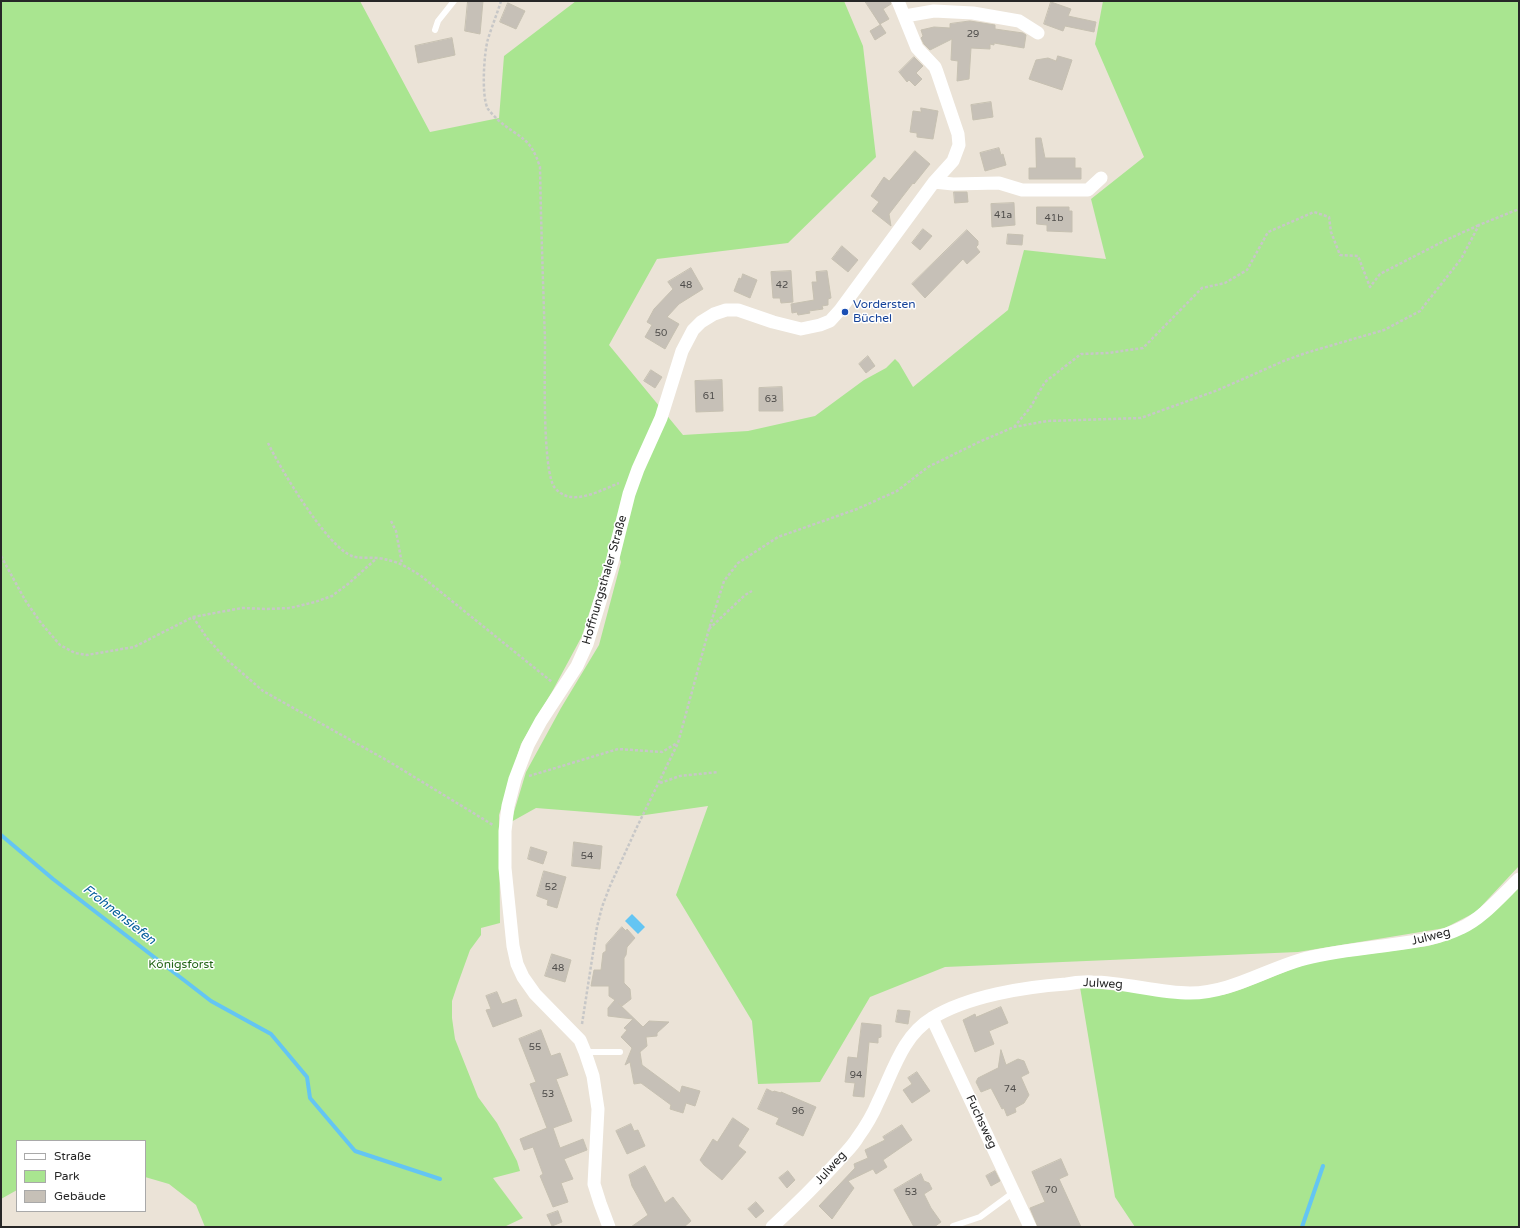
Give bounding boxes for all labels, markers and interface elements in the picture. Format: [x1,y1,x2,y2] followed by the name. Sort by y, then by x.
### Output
[967,28,979,40] house number: 29
[994,209,1012,221] house number: 41a
[1045,212,1063,224] house number: 41b
[680,279,692,291] house number: 48
[776,279,788,291] house number: 42
[853,298,916,326] place label: Vordersten Büchel
[840,307,850,317] marker: Vordersten Büchel
[655,327,667,339] house number: 50
[703,390,715,402] house number: 61
[765,393,777,405] house number: 63
[580,514,630,646] street label: Hoffnungsthaler Straße
[581,850,593,862] house number: 54
[545,881,557,893] house number: 52
[80,882,158,948] water label: Frohnensiefen
[1410,925,1452,949] street label: Julweg
[148,958,214,972] park label: Königsforst
[552,962,564,974] house number: 48
[1083,976,1123,992] street label: Julweg
[529,1041,541,1053] house number: 55
[850,1069,862,1081] house number: 94
[1004,1083,1016,1095] house number: 74
[542,1088,554,1100] house number: 53
[962,1093,1000,1151] street label: Fuchsweg
[792,1105,804,1117] house number: 96
[16,1140,146,1212] legend
[812,1148,850,1188] street label: Julweg
[54,1149,91,1163] text: Straße
[54,1169,80,1183] text: Park
[1045,1184,1057,1196] house number: 70
[905,1186,917,1198] house number: 53
[54,1189,106,1203] text: Gebäude

